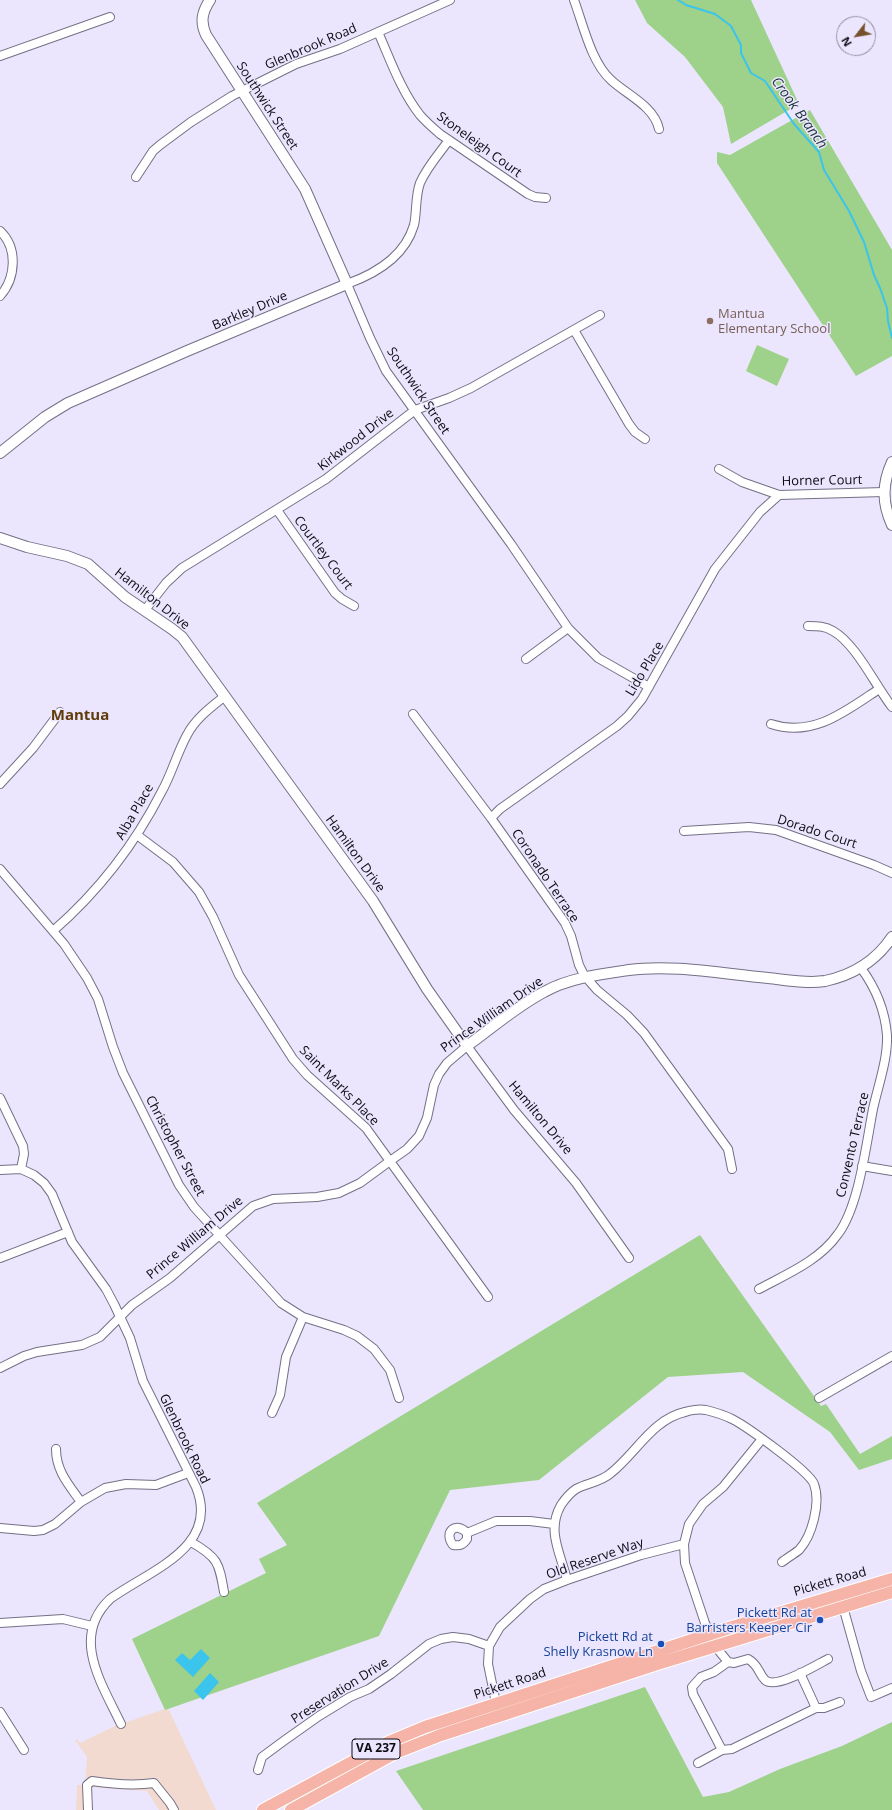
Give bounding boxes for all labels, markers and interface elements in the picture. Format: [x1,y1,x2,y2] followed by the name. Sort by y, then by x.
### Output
[836,16,876,56] north arrow
[263,21,359,73] street label: Glenbrook Road
[837,34,855,50] text: N
[233,59,301,153] street label: Southwick Street
[767,74,831,152] water label: Crook Branch
[434,109,524,181] street label: Stoneleigh Court
[210,288,290,334] street label: Barkley Drive
[718,306,830,337] place label: Mantua Elementary School
[705,316,715,326] marker: Mantua Elementary School
[383,345,453,437] street label: Southwick Street
[315,405,397,475] street label: Kirkwood Drive
[782,472,862,490] street label: Horner Court
[290,513,356,593] street label: Courtley Court
[111,565,193,633] street label: Hamilton Drive
[623,639,667,699] street label: Lido Place
[51,707,109,725] district label: Mantua
[113,781,157,843] street label: Alba Place
[775,812,859,852] street label: Dorado Court
[322,813,388,895] street label: Hamilton Drive
[508,826,582,926] street label: Coronado Terrace
[438,974,546,1056] street label: Prince William Drive
[296,1043,382,1129] street label: Saint Marks Place
[505,1078,575,1158] street label: Hamilton Drive
[833,1091,873,1199] street label: Convento Terrace
[142,1093,208,1199] street label: Christopher Street
[144,1193,246,1283] street label: Prince William Drive
[155,1391,213,1487] street label: Glenbrook Road
[544,1535,646,1583] street label: Old Reserve Way
[792,1564,868,1600] street label: Pickett Road
[686,1605,812,1636] place label: Pickett Rd at Barristers Keeper Cir
[815,1615,825,1625] marker: Pickett Rd at Barristers Keeper Cir
[543,1629,653,1660] place label: Pickett Rd at Shelly Krasnow Ln
[656,1639,666,1649] marker: Pickett Rd at Shelly Krasnow Ln
[288,1655,392,1727] street label: Preservation Drive
[472,1665,548,1703] street label: Pickett Road
[352,1739,400,1759] road number: VA 237

